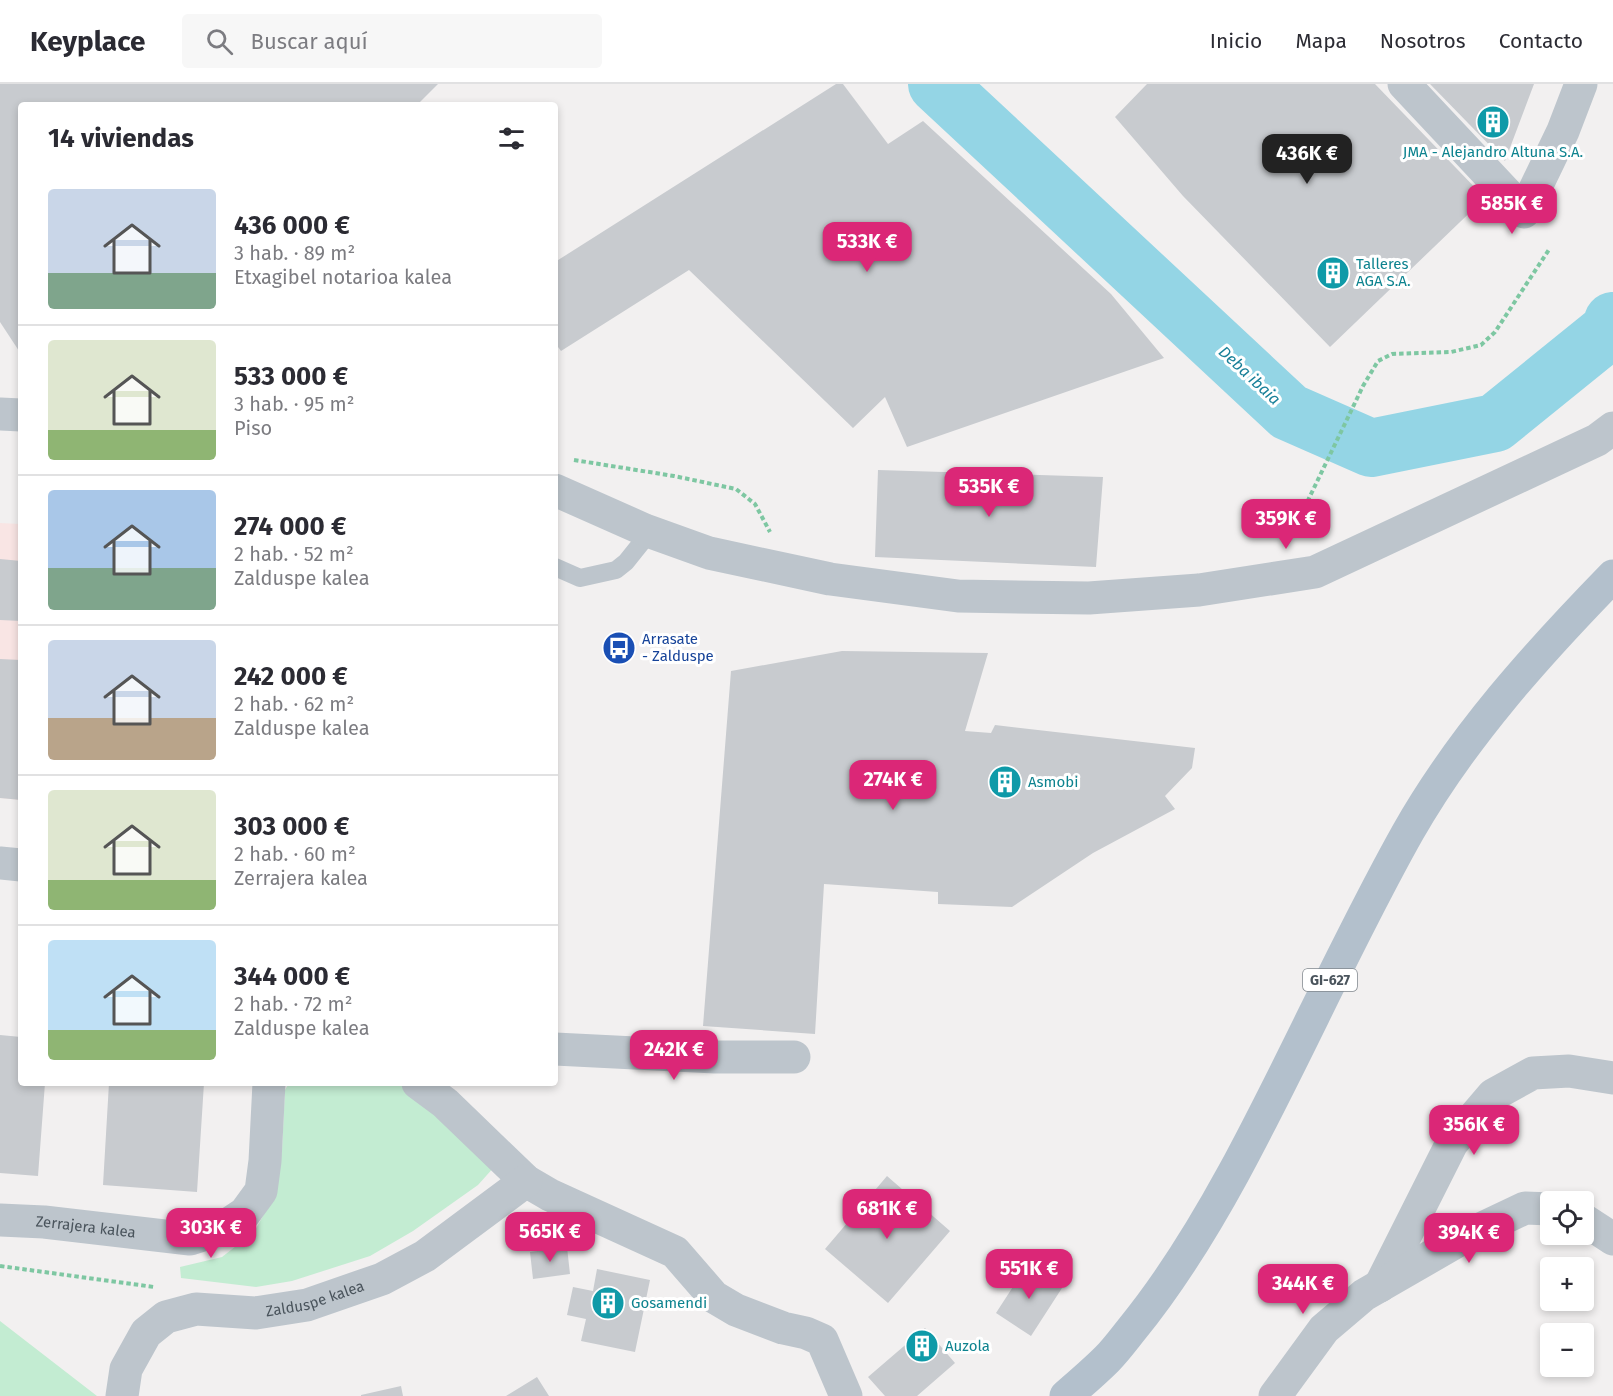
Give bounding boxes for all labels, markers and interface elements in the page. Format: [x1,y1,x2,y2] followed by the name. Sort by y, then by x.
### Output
[182,14,602,68] search box
[30,25,146,58] text: Keyplace
[203,25,236,58] icon: search
[251,28,368,55] text: Buscar aquí
[1210,28,1262,54] text: Inicio
[1295,28,1347,54] text: Mapa
[1380,28,1466,54] text: Nosotros
[1499,28,1583,54] text: Contacto
[1475,104,1511,140] building icon: JMA - Alejandro Altuna S.A.
[495,122,528,155] icon: filters
[48,123,194,154] text: 14 viviendas
[1258,134,1356,185] pin: 436K €
[1276,141,1338,165] text: 436K €
[1403,143,1583,161] place label: JMA - Alejandro Altuna S.A.
[1463,184,1561,235] pin: 585K €
[1481,191,1543,215] text: 585K €
[234,210,350,241] text: 436 000 €
[96,213,168,285] icon: home
[818,222,916,273] pin: 533K €
[837,229,897,253] text: 533K €
[234,241,355,265] text: 3 hab. · 89 m²
[1315,255,1351,291] building icon: Talleres AGA S.A.
[1356,255,1411,290] place label: Talleres AGA S.A.
[234,265,452,289] text: Etxagibel notarioa kalea
[1215,342,1284,409] water label: Deba ibaia
[234,361,348,392] text: 533 000 €
[96,364,168,436] icon: home
[234,392,355,416] text: 3 hab. · 95 m²
[234,416,272,440] text: Piso
[940,467,1038,518] pin: 535K €
[959,474,1019,498] text: 535K €
[1237,499,1335,550] pin: 359K €
[1255,506,1317,530] text: 359K €
[234,511,346,542] text: 274 000 €
[96,514,168,586] icon: home
[234,542,354,566] text: 2 hab. · 52 m²
[234,566,370,590] text: Zalduspe kalea
[601,630,637,666] bus stop icon: Arrasate - Zalduspe
[642,630,714,665] place label: Arrasate - Zalduspe
[234,661,348,692] text: 242 000 €
[96,664,168,736] icon: home
[234,692,354,716] text: 2 hab. · 62 m²
[234,716,370,740] text: Zalduspe kalea
[844,760,942,811] pin: 274K €
[987,764,1023,800] building icon: Asmobi
[863,767,923,791] text: 274K €
[1028,773,1078,791] place label: Asmobi
[234,811,349,842] text: 303 000 €
[96,814,168,886] icon: home
[234,842,356,866] text: 2 hab. · 60 m²
[234,866,368,890] text: Zerrajera kalea
[234,961,350,992] text: 344 000 €
[96,964,168,1036] icon: home
[1303,969,1357,991] road number: GI-627
[234,992,353,1016] text: 2 hab. · 72 m²
[234,1016,370,1040] text: Zalduspe kalea
[625,1030,723,1081] pin: 242K €
[644,1037,704,1061] text: 242K €
[1425,1105,1523,1156] pin: 356K €
[1443,1112,1505,1136] text: 356K €
[838,1189,936,1240] pin: 681K €
[1540,1191,1594,1377] map controls
[1540,1191,1594,1245] button: locate
[857,1196,917,1220] text: 681K €
[162,1208,260,1259] pin: 303K €
[501,1212,599,1263] pin: 565K €
[35,1213,137,1242] street label: Zerrajera kalea
[1420,1213,1518,1264] pin: 394K €
[180,1215,242,1239] text: 303K €
[519,1219,581,1243] text: 565K €
[1438,1220,1500,1244] text: 394K €
[980,1249,1078,1300] pin: 551K €
[1000,1256,1058,1280] text: 551K €
[1540,1257,1594,1311] button: +
[1254,1264,1352,1315] pin: 344K €
[1272,1271,1334,1295] text: 344K €
[264,1277,367,1320] street label: Zalduspe kalea
[590,1285,626,1321] building icon: Gosamendi
[631,1294,707,1312] place label: Gosamendi
[1540,1323,1594,1377] button: −
[904,1328,940,1364] building icon: Auzola
[945,1337,990,1355] place label: Auzola

